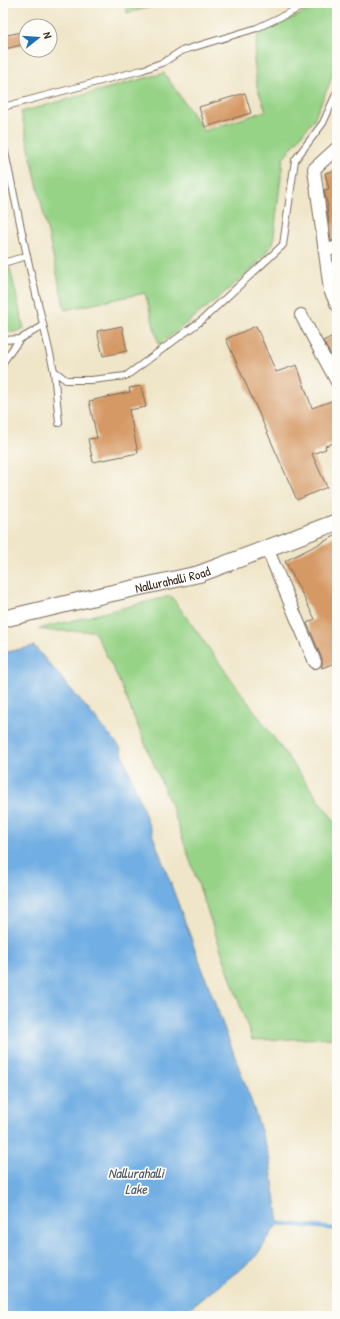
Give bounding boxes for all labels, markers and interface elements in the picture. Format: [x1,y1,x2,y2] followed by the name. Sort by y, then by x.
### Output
[18,18,58,58] north arrow
[40,30,55,40] text: N
[133,562,213,597] street label: Nallurahalli Road
[108,1163,166,1198] water label: Nallurahalli Lake

